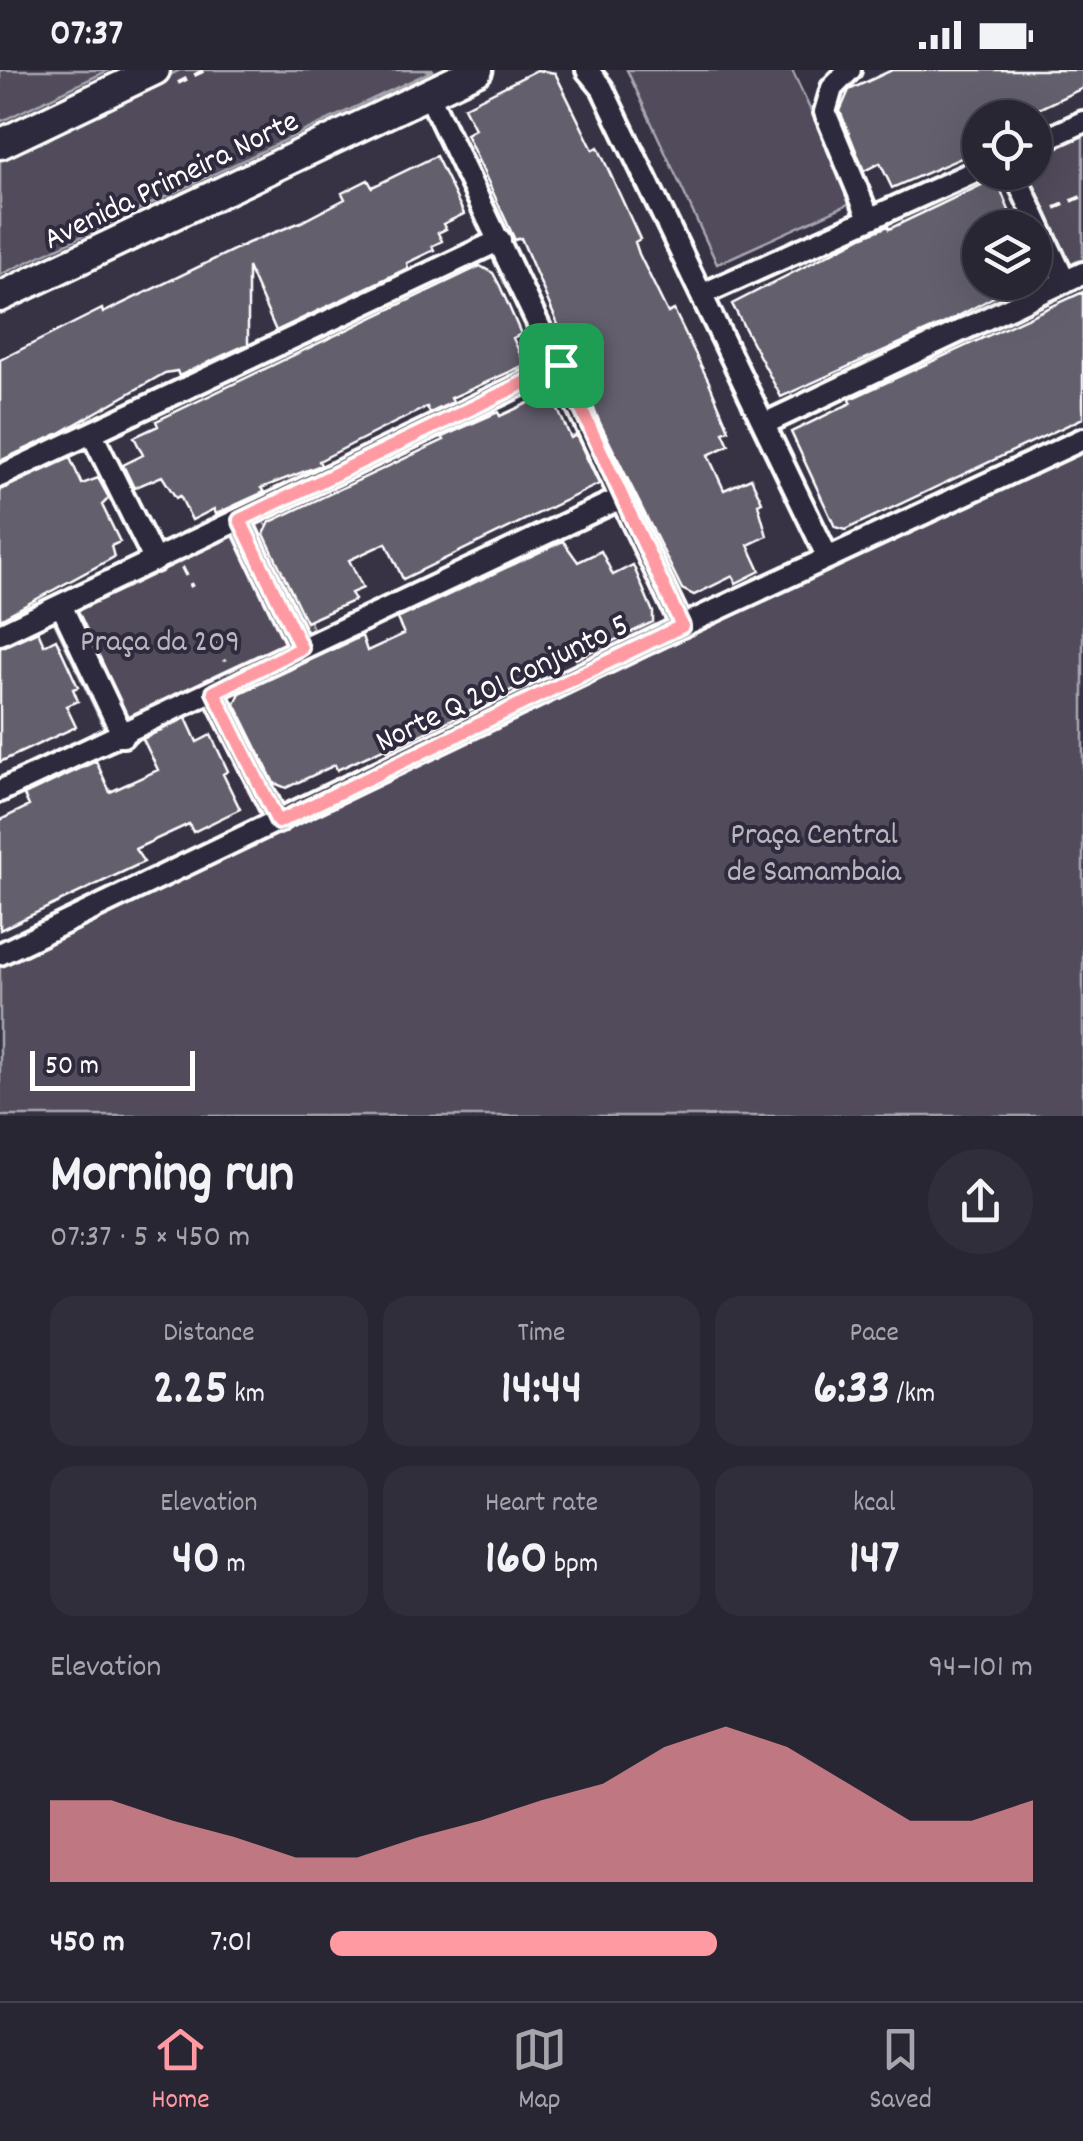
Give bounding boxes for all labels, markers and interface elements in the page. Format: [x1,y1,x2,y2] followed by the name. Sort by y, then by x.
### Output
[50,8,123,63] text: 07:37
[962,100,1052,300] map controls
[962,100,1052,190] button: locate
[37,101,308,264] street label: Avenida Primeira Norte
[962,210,1052,300] button: layers
[519,323,604,408] pin
[534,338,589,393] icon: arrive
[369,604,638,767] street label: Norte Q 201 Conjunto 5
[80,621,240,667] park label: Praça da 209
[727,814,902,897] park label: Praça Central de Samambaia
[30,1046,195,1090] scale bar
[45,1048,99,1088] text: 50 m
[50,1139,294,1218] text: Morning run
[928,1149,1033,1254] button: share
[50,1216,250,1262] text: 07:37 · 5 × 450 m
[163,1315,255,1355] text: Distance
[518,1315,565,1355] text: Time
[849,1315,899,1355] text: Pace
[153,1355,228,1427] text: 2.25
[501,1355,582,1427] text: 14:44
[813,1355,890,1427] text: 6:33
[228,1376,265,1416] text: km
[890,1376,935,1416] text: /km
[160,1485,258,1525] text: Elevation
[485,1485,598,1525] text: Heart rate
[853,1485,895,1525] text: kcal
[172,1525,220,1597] text: 40
[485,1525,548,1597] text: 160
[849,1525,900,1597] text: 147
[220,1546,246,1586] text: m
[548,1546,598,1586] text: bpm
[50,1646,161,1692] text: Elevation
[928,1646,1033,1692] text: 94–101 m
[50,1921,125,1967] text: 450 m
[210,1921,252,1967] text: 7:01
[151,2022,210,2122] tab: Home
[512,2022,567,2122] tab: Map
[869,2022,932,2122] tab: Saved

